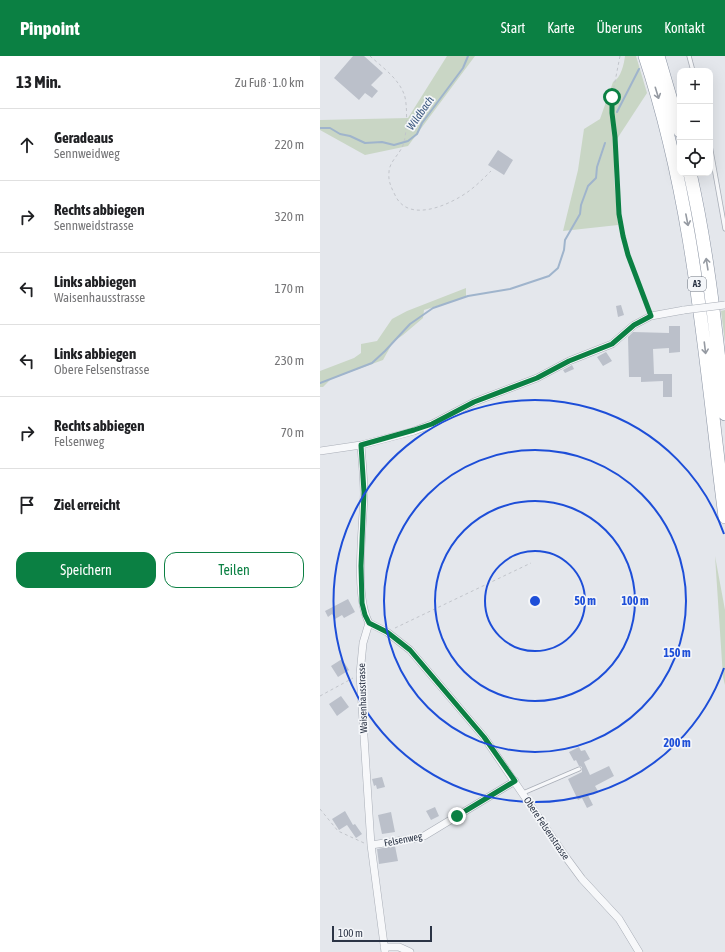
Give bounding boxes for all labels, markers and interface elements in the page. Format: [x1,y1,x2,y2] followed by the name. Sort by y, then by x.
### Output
[20,17,80,39] text: Pinpoint
[501,20,525,36] text: Start
[547,20,575,36] text: Karte
[597,20,642,36] text: Über uns
[664,20,705,36] text: Kontakt
[677,68,713,176] map controls
[677,68,713,104] button: +
[16,72,61,92] text: 13 Min.
[235,75,304,90] text: Zu Fuß · 1.0 km
[654,86,661,99] one-way arrow
[603,88,621,106] route start
[404,93,436,132] water label: Wildbach
[677,104,713,140] button: −
[54,129,113,146] text: Geradeaus
[16,134,38,156] icon: ahead
[275,137,304,152] text: 220 m
[677,140,713,176] button: locate
[54,146,120,161] text: Sennweidweg
[54,201,144,218] text: Rechts abbiegen
[16,206,38,228] icon: right
[275,209,304,224] text: 320 m
[683,213,691,226] one-way arrow
[54,218,134,233] text: Sennweidstrasse
[703,258,711,271] one-way arrow
[54,273,136,290] text: Links abbiegen
[688,277,706,291] road number: A3
[16,278,38,300] icon: left
[275,281,304,296] text: 170 m
[54,290,145,305] text: Waisenhausstrasse
[701,341,709,354] one-way arrow
[54,345,136,362] text: Links abbiegen
[16,350,38,372] icon: left
[275,353,304,368] text: 230 m
[54,362,149,377] text: Obere Felsenstrasse
[54,417,144,434] text: Rechts abbiegen
[16,422,38,444] icon: right
[281,425,304,440] text: 70 m
[54,434,104,449] text: Felsenweg
[16,494,38,516] icon: arrive
[54,496,120,513] text: Ziel erreicht
[16,552,156,588] button: Speichern
[164,552,304,588] button: Teilen
[528,594,542,608] centre of rings
[574,594,596,608] text: 50 m
[621,594,649,608] text: 100 m
[663,646,691,660] text: 150 m
[356,662,369,733] street label: Waisenhausstrasse
[663,736,691,750] text: 200 m
[522,795,572,862] street label: Obere Felsenstrasse
[448,807,466,825] route end
[383,830,424,849] street label: Felsenweg
[332,924,432,943] scale bar
[338,927,363,939] text: 100 m

